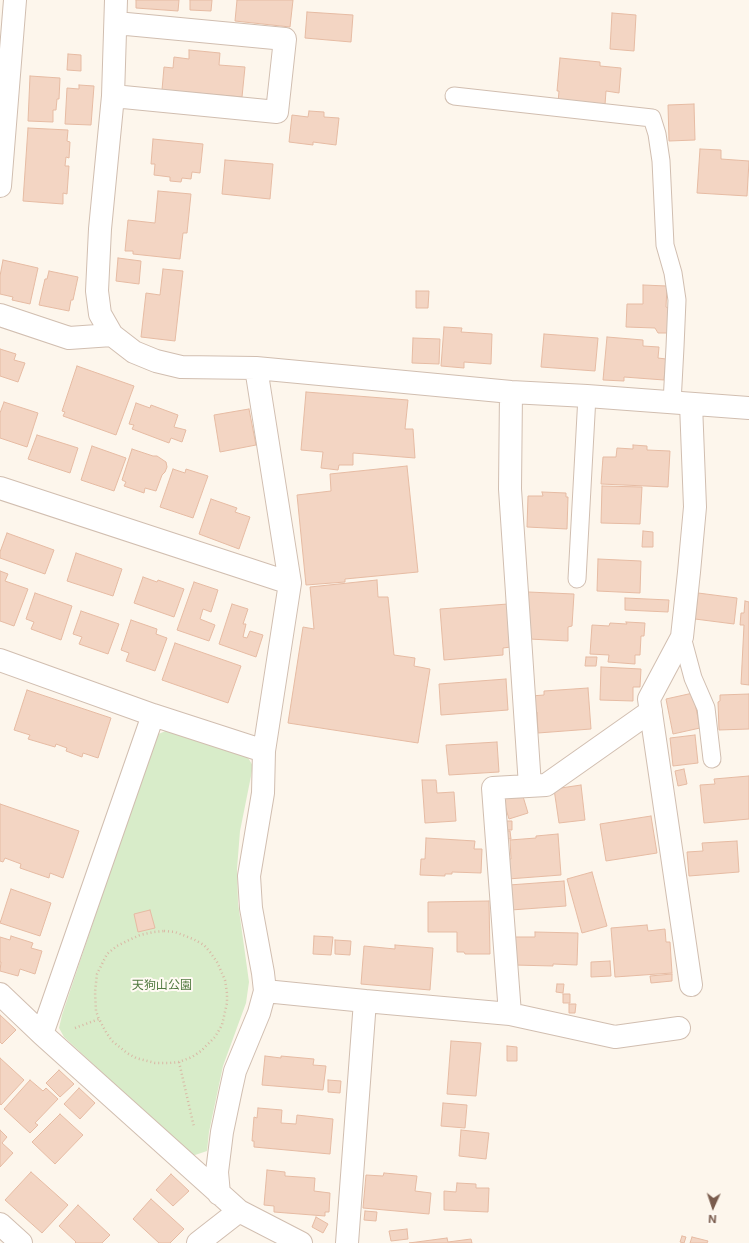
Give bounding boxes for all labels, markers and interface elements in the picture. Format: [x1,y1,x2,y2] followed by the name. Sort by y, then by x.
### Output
[132,978,192,992] park label: 天狗山公園
[693,1187,733,1227] north arrow
[708,1212,717,1226] text: N

